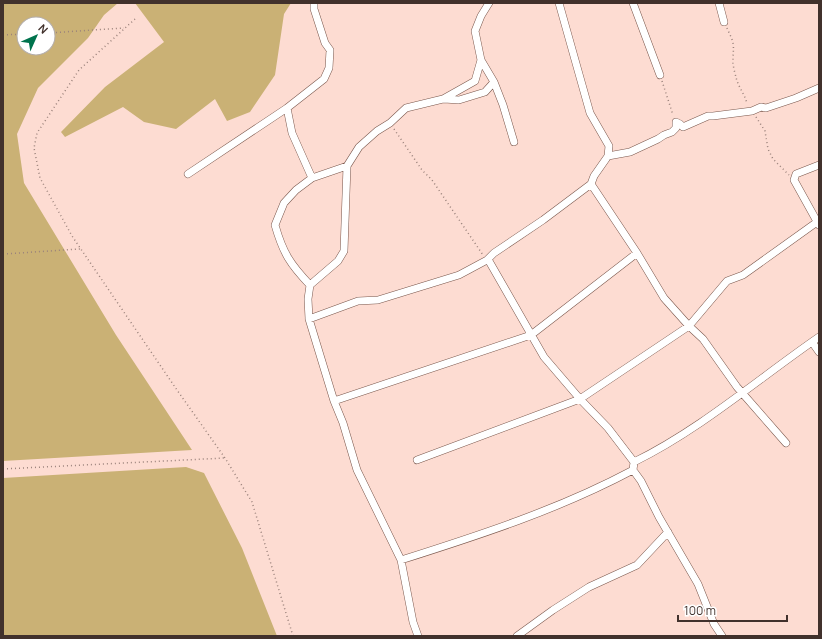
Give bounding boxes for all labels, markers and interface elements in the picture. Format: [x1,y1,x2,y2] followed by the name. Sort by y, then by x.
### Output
[16,16,56,56] north arrow
[35,20,52,37] text: N
[678,597,787,623] scale bar
[684,602,716,619] text: 100 m

